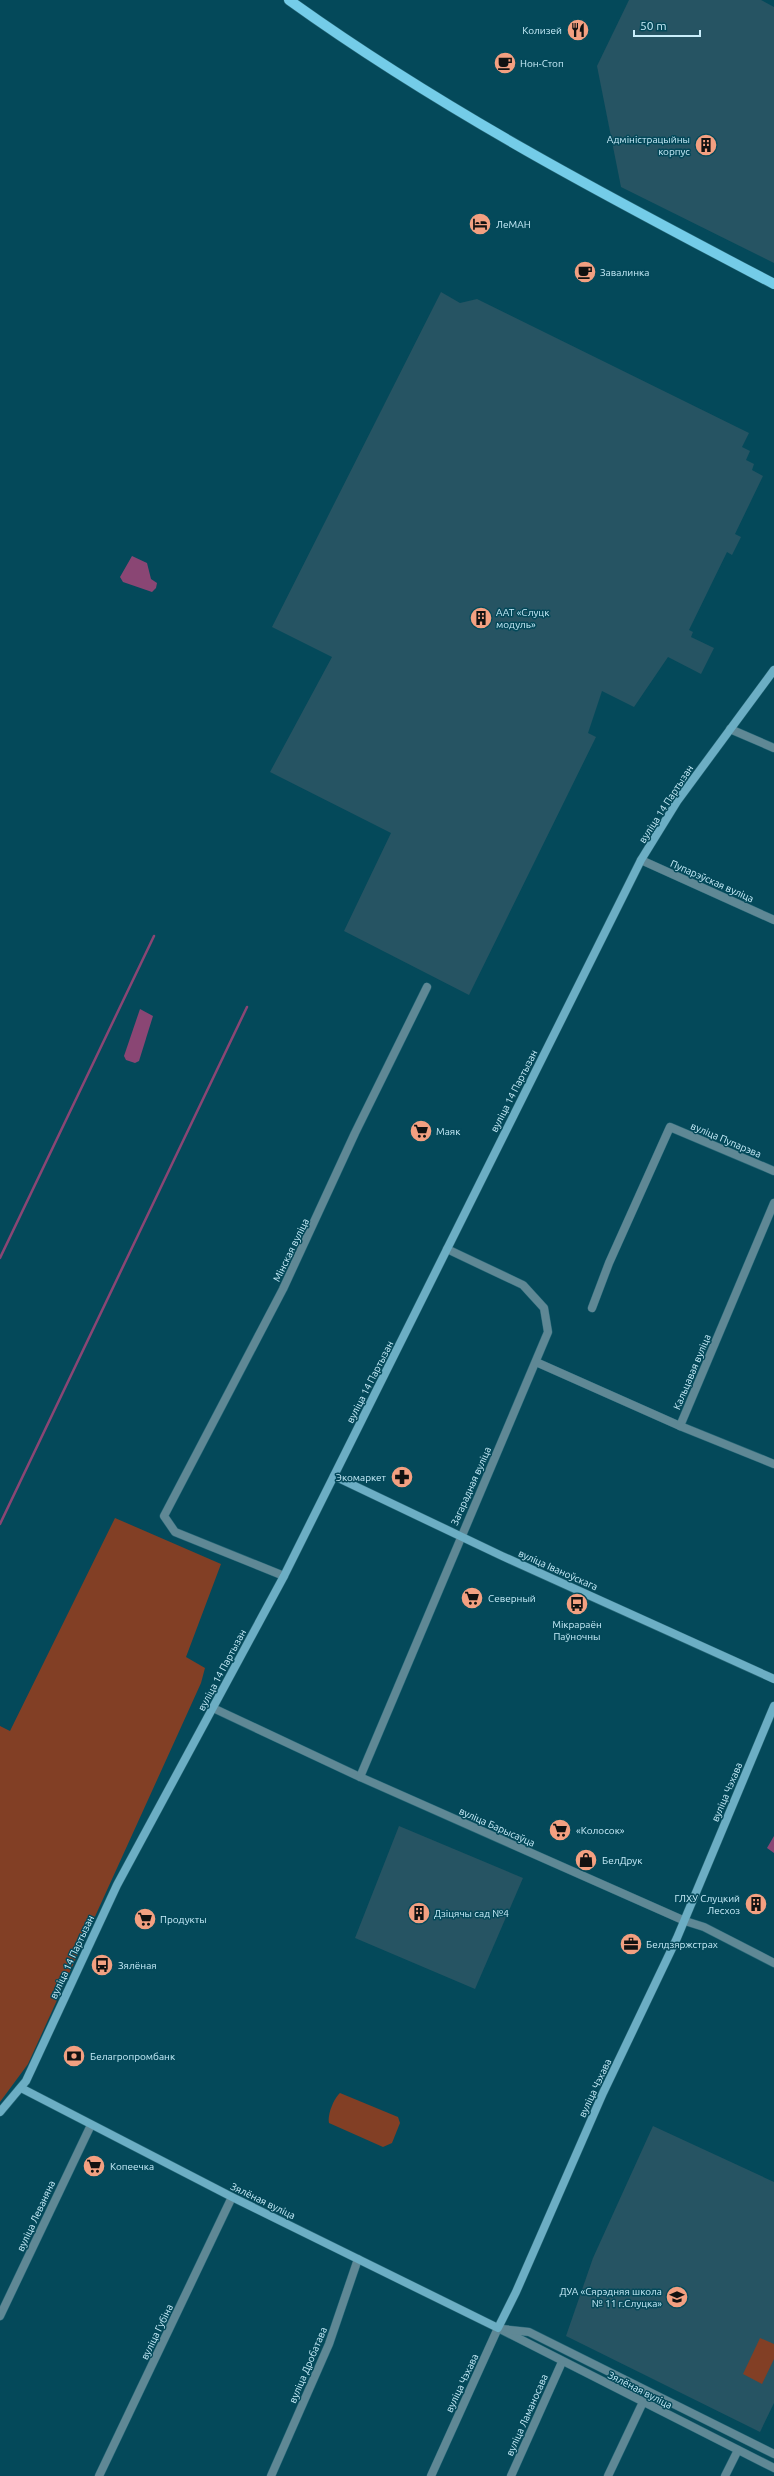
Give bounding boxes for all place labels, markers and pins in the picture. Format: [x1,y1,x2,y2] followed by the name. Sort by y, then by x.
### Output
[565,17,591,43] restaurant icon: Колизей
[522,25,562,36] place label: Колизей
[492,50,518,76] cafe icon: Нон-Стоп
[520,58,564,69] place label: Нон-Стоп
[693,132,719,158] building icon: Адміністрацыйны корпус
[607,134,690,157] place label: Адміністрацыйны корпус
[467,211,493,237] hotel icon: ЛеМАН
[496,219,531,230] place label: ЛеМАН
[572,259,598,285] cafe icon: Завалинка
[600,267,649,278] place label: Завалинка
[468,605,494,631] building icon: ААТ «Слуцк модуль»
[496,607,549,630] place label: ААТ «Слуцк модуль»
[408,1118,434,1144] supermarket icon: Маяк
[436,1126,460,1137] place label: Маяк
[389,1464,415,1490] pharmacy icon: Экомаркет
[336,1472,387,1483] place label: Экомаркет
[459,1585,485,1611] supermarket icon: Северный
[564,1591,590,1617] bus stop icon: Мікрараён Паўночны
[488,1593,536,1604] place label: Северный
[552,1619,602,1642] place label: Мікрараён Паўночны
[547,1817,573,1843] supermarket icon: «Колосок»
[576,1825,625,1836] place label: «Колосок»
[573,1847,599,1873] shop icon: БелДрук
[602,1855,642,1866] place label: БелДрук
[743,1891,769,1917] building icon: ГЛХУ Слуцкий Лесхоз
[675,1893,740,1916] place label: ГЛХУ Слуцкий Лесхоз
[406,1900,432,1926] building icon: Дзіцячы сад №4
[132,1906,158,1932] supermarket icon: Продукты
[434,1908,509,1919] place label: Дзіцячы сад №4
[160,1914,207,1925] place label: Продукты
[618,1931,644,1957] office icon: Белдзяржстрах
[646,1939,718,1950] place label: Белдзяржстрах
[89,1952,115,1978] bus stop icon: Зялёная
[118,1960,157,1971] place label: Зялёная
[61,2043,87,2069] bank icon: Белагропромбанк
[90,2051,175,2062] place label: Белагропромбанк
[81,2153,107,2179] supermarket icon: Копеечка
[110,2161,154,2172] place label: Копеечка
[664,2284,690,2310] school or university icon: ДУА «Сярэдняя школа № 11 г.Слуцка»
[560,2286,662,2309] place label: ДУА «Сярэдняя школа № 11 г.Слуцка»

